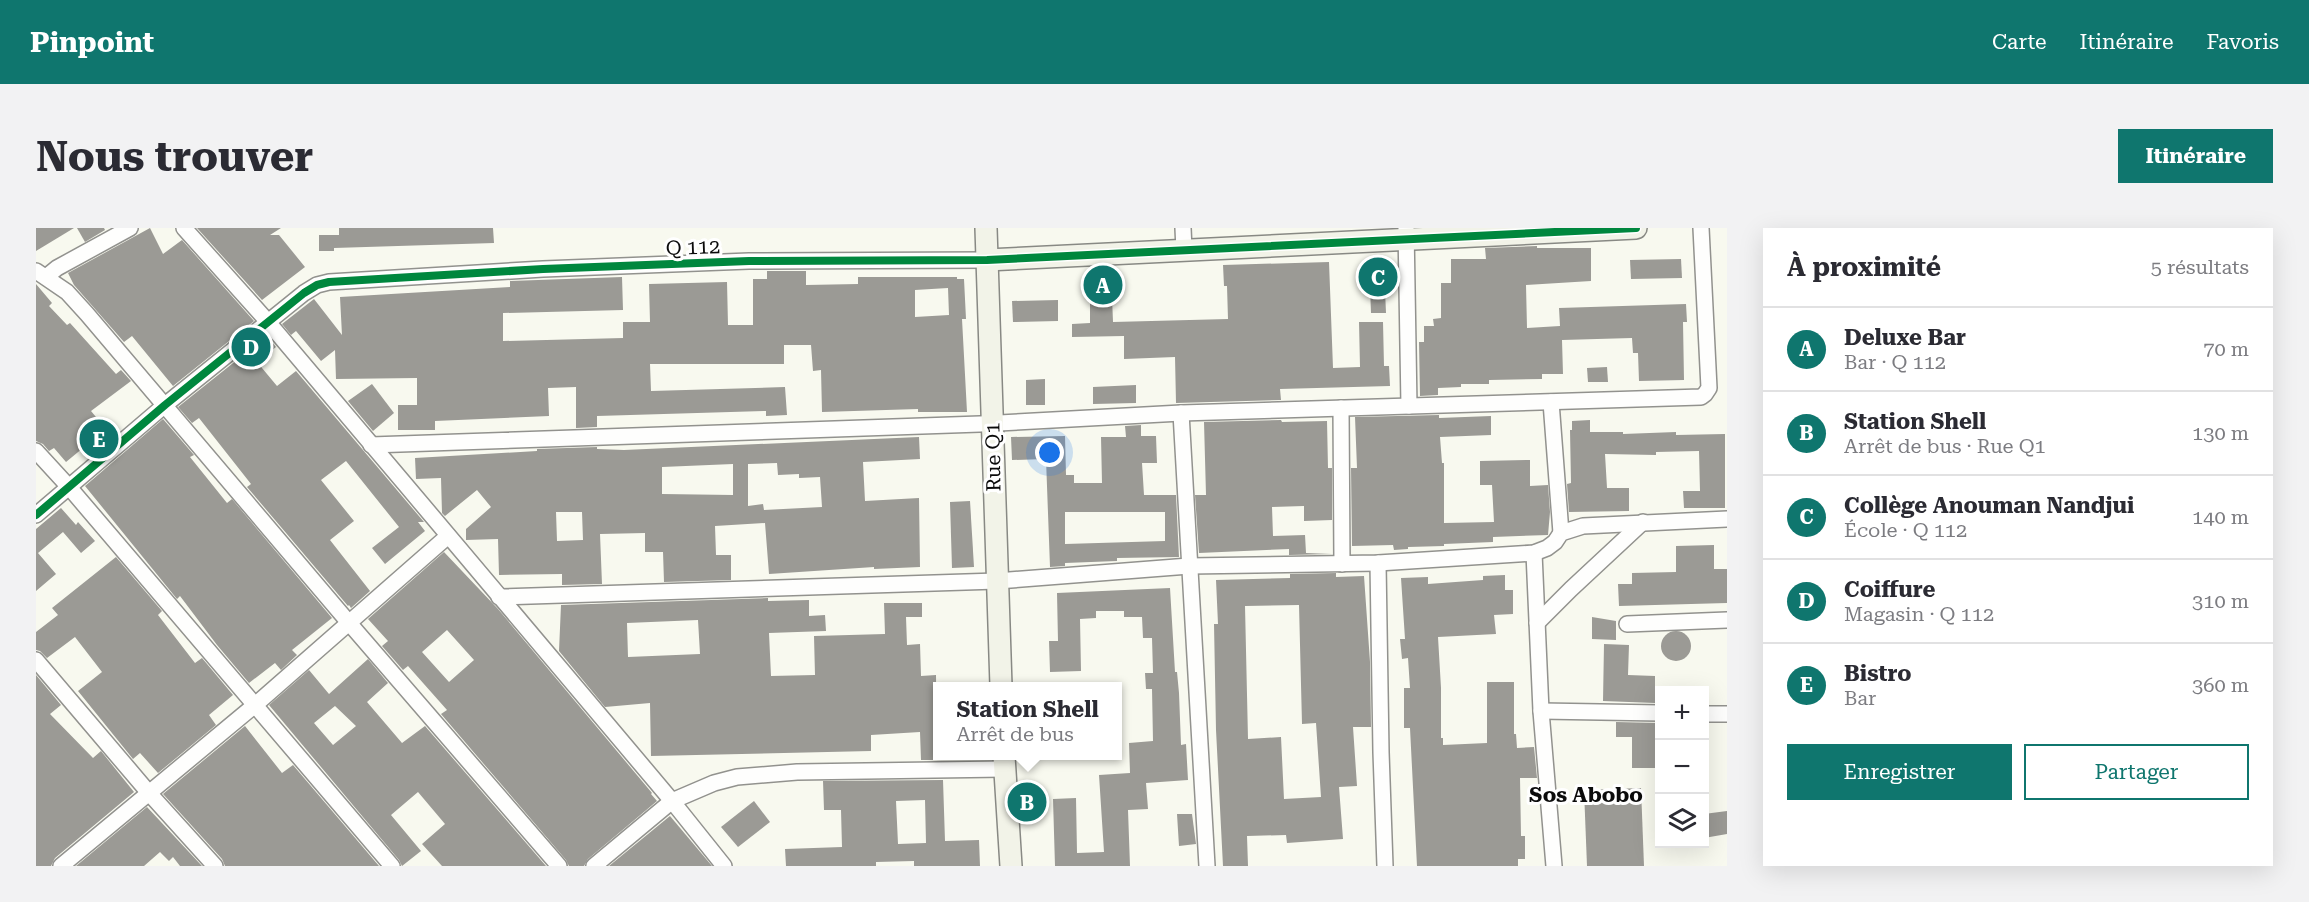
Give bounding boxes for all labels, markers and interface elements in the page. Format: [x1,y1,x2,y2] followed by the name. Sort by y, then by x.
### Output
[30,26,154,59] text: Pinpoint
[1992,30,2047,54] text: Carte
[2080,30,2174,54] text: Itinéraire
[2207,30,2279,54] text: Favoris
[2118,129,2273,183] button: Itinéraire
[36,132,313,181] text: Nous trouver
[665,234,721,260] street label: Q 112
[1787,252,1941,282] text: À proximité
[1358,254,1398,300] pin: C
[2151,255,2249,279] text: 5 résultats
[1084,262,1122,308] pin: A
[232,324,270,370] pin: D
[1844,325,1966,350] text: Deluxe Bar
[1799,337,1814,361] text: A
[2203,337,2249,361] text: 70 m
[1844,350,1946,374] text: Bar · Q 112
[1844,409,1986,434] text: Station Shell
[80,416,118,462] pin: E
[1799,421,1814,445] text: B
[2192,421,2249,445] text: 130 m
[980,422,1006,492] street label: Rue Q1
[1844,434,2046,458] text: Arrêt de bus · Rue Q1
[1035,438,1064,467] your location
[1844,493,2134,518] text: Collège Anouman Nandjui
[1800,505,1814,529] text: C
[2192,505,2249,529] text: 140 m
[1844,518,1967,542] text: École · Q 112
[1844,577,1936,602] text: Coiffure
[1798,589,1815,613] text: D
[2192,589,2249,613] text: 310 m
[1844,602,1994,626] text: Magasin · Q 112
[1844,661,1911,686] text: Bistro
[1800,673,1813,697] text: E
[2192,673,2249,697] text: 360 m
[933,682,1122,760] popup
[1655,686,1709,848] map controls
[1655,686,1709,740] button: +
[1844,686,1876,710] text: Bar
[956,697,1099,722] text: Station Shell
[956,722,1074,746] text: Arrêt de bus
[1655,740,1709,794] button: −
[1787,744,2012,800] button: Enregistrer
[2024,744,2249,800] button: Partager
[1008,780,1046,824] pin: B
[1529,783,1643,807] district label: Sos Abobo
[1655,794,1709,848] button: layers

